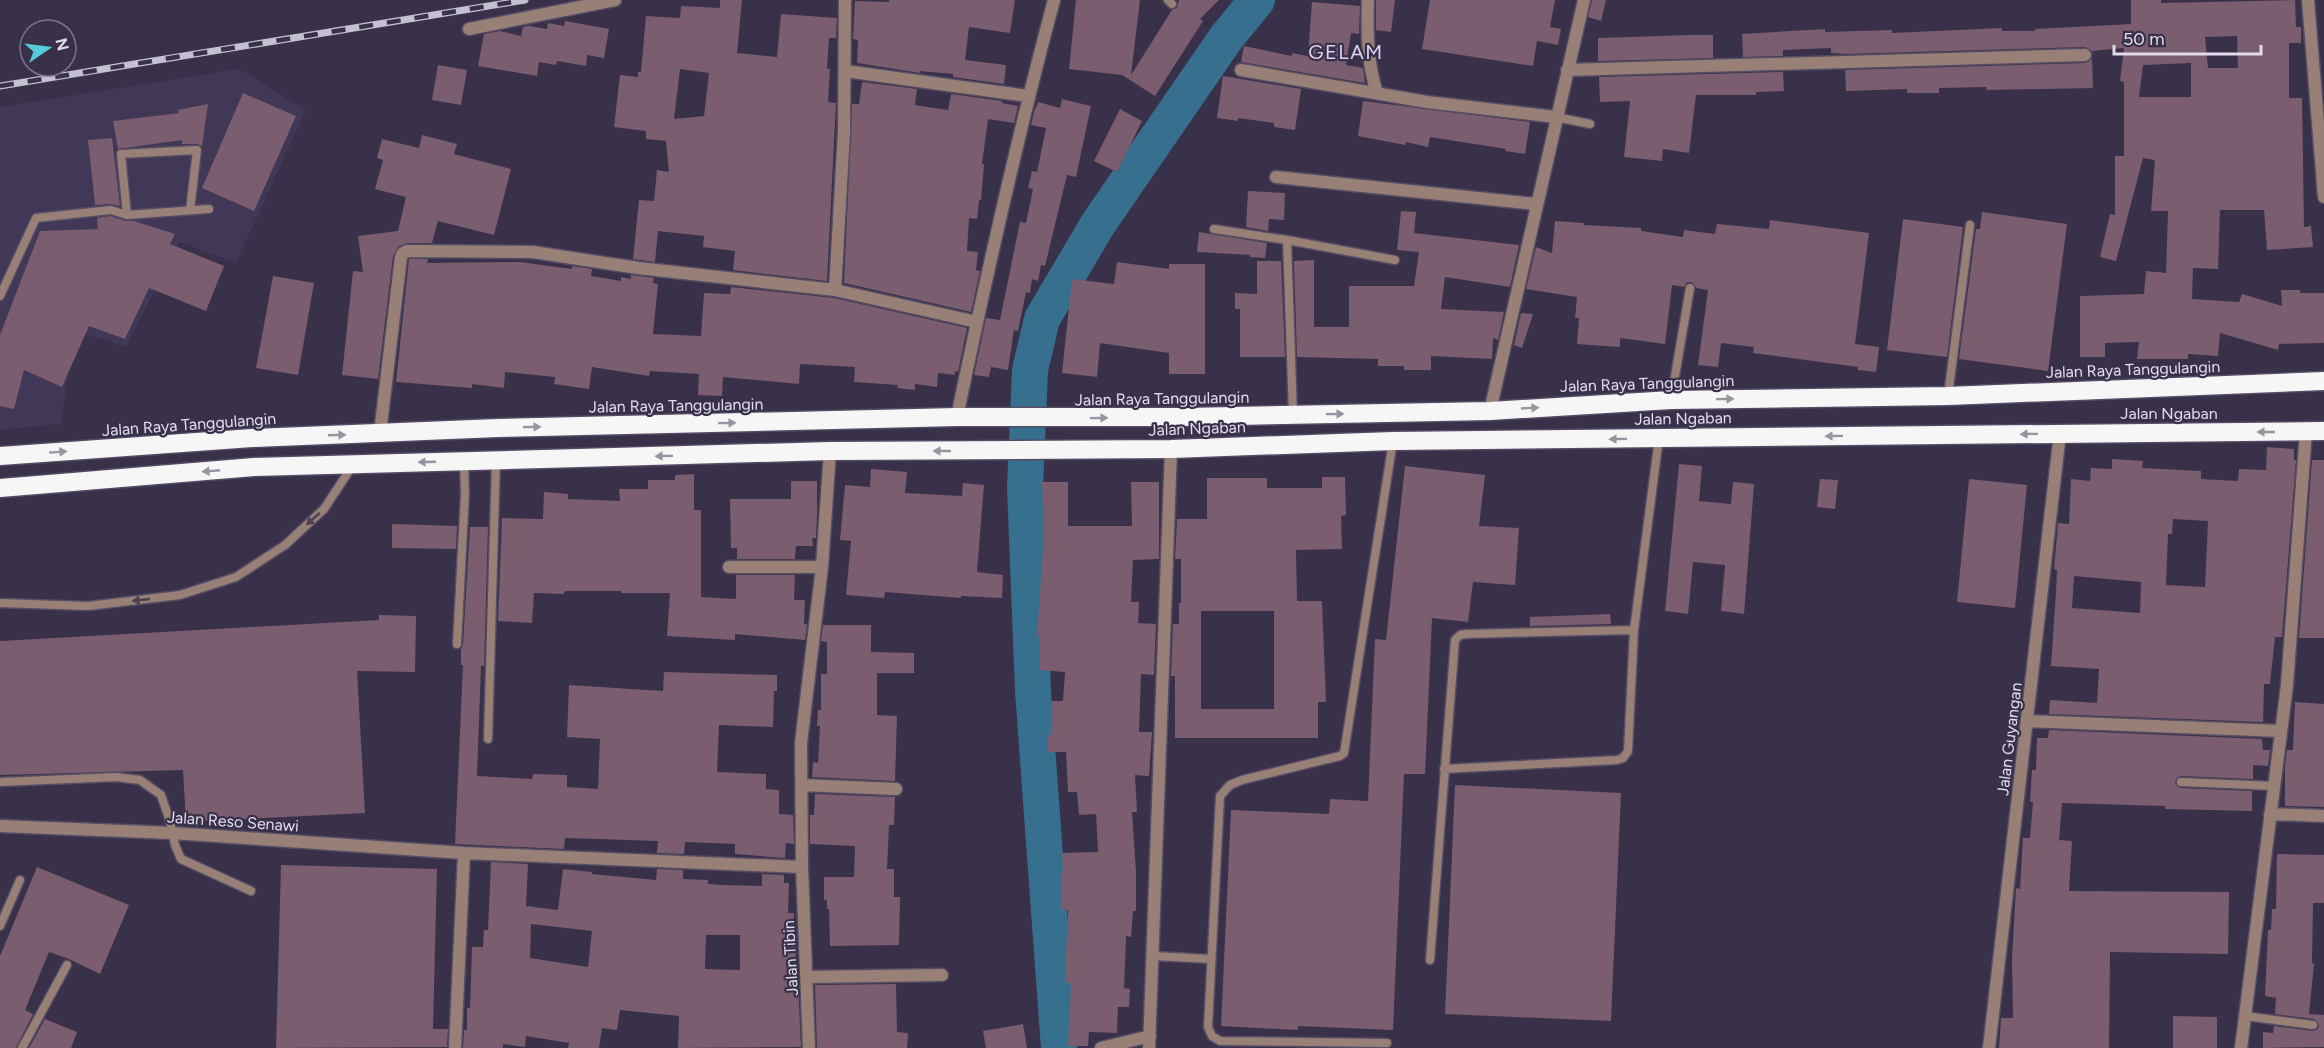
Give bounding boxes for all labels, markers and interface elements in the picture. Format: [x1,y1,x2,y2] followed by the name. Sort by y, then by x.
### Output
[18,18,78,78] north arrow
[2114,18,2261,56] scale bar
[2123,28,2165,50] text: 50 m
[51,36,73,53] text: N
[1308,40,1384,64] district label: GELAM
[2045,357,2221,382] street label: Jalan Raya Tanggulangin
[1559,371,1735,396] street label: Jalan Raya Tanggulangin
[1075,387,1250,410] street label: Jalan Raya Tanggulangin
[589,394,764,417] street label: Jalan Raya Tanggulangin
[1716,394,1735,404] one-way arrow
[1521,404,1540,413] one-way arrow
[2120,404,2218,423] street label: Jalan Ngaban
[1634,408,1732,429] street label: Jalan Ngaban
[101,409,277,440] street label: Jalan Raya Tanggulangin
[1326,410,1345,419] one-way arrow
[1089,413,1108,423] one-way arrow
[1148,417,1246,440] street label: Jalan Ngaban
[717,419,736,428] one-way arrow
[522,423,541,432] one-way arrow
[2256,427,2275,437] one-way arrow
[2019,429,2038,438] one-way arrow
[327,430,346,439] one-way arrow
[1824,431,1843,441] one-way arrow
[1608,434,1627,443] one-way arrow
[933,446,952,456] one-way arrow
[49,447,68,457] one-way arrow
[654,451,673,460] one-way arrow
[417,458,436,467] one-way arrow
[201,466,220,476] one-way arrow
[306,512,321,526] one-way arrow
[132,595,151,605] one-way arrow
[1993,681,2026,797] street label: Jalan Guyangan
[166,807,300,836] street label: Jalan Reso Senawi
[779,920,802,996] street label: Jalan Tibin

